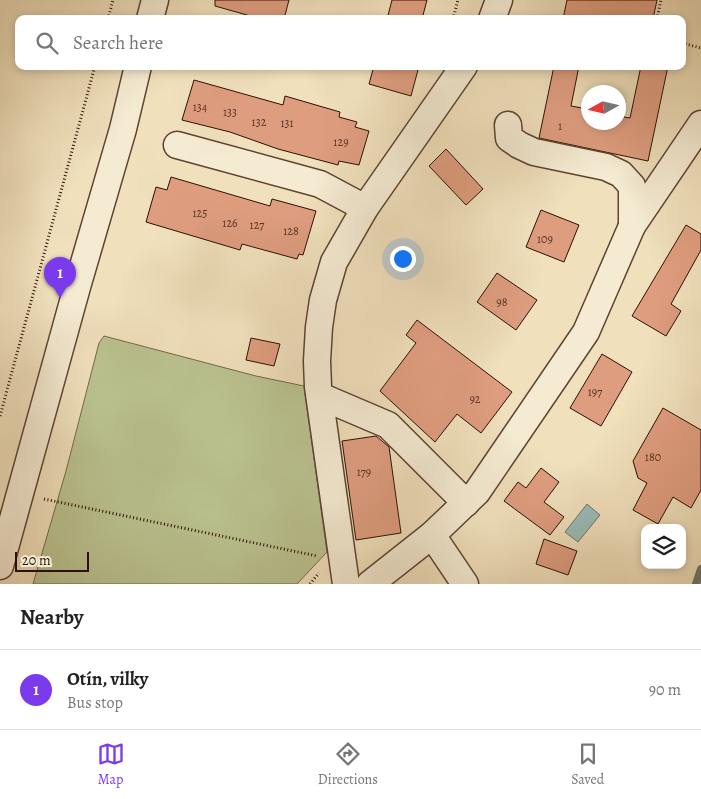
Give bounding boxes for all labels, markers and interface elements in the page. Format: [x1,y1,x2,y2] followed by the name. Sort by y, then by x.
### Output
[15,15,686,70] search box
[33,29,61,57] icon: search
[73,30,163,56] text: Search here
[581,85,626,130] north arrow
[193,99,208,115] house number: 134
[223,104,237,120] house number: 133
[252,114,267,130] house number: 132
[280,115,294,131] house number: 131
[558,118,562,134] house number: 1
[333,134,349,150] house number: 129
[193,205,207,221] house number: 125
[222,215,238,231] house number: 126
[250,217,265,233] house number: 127
[283,223,299,239] house number: 128
[537,231,553,247] house number: 109
[390,246,416,272] your location
[44,257,76,298] pin: 1
[496,294,508,310] house number: 98
[588,384,603,400] house number: 197
[469,391,481,407] house number: 92
[645,449,661,465] house number: 180
[357,464,371,480] house number: 179
[641,524,686,569] map controls
[641,524,686,569] button: layers
[15,549,89,572] scale bar
[22,551,51,570] text: 20 m
[20,603,83,631] text: Nearby
[67,666,148,692] text: Otín, vilky
[33,679,39,701] text: 1
[649,679,681,701] text: 90 m
[67,692,123,714] text: Bus stop
[97,740,125,789] tab: Map
[318,740,378,789] tab: Directions
[571,740,604,789] tab: Saved

